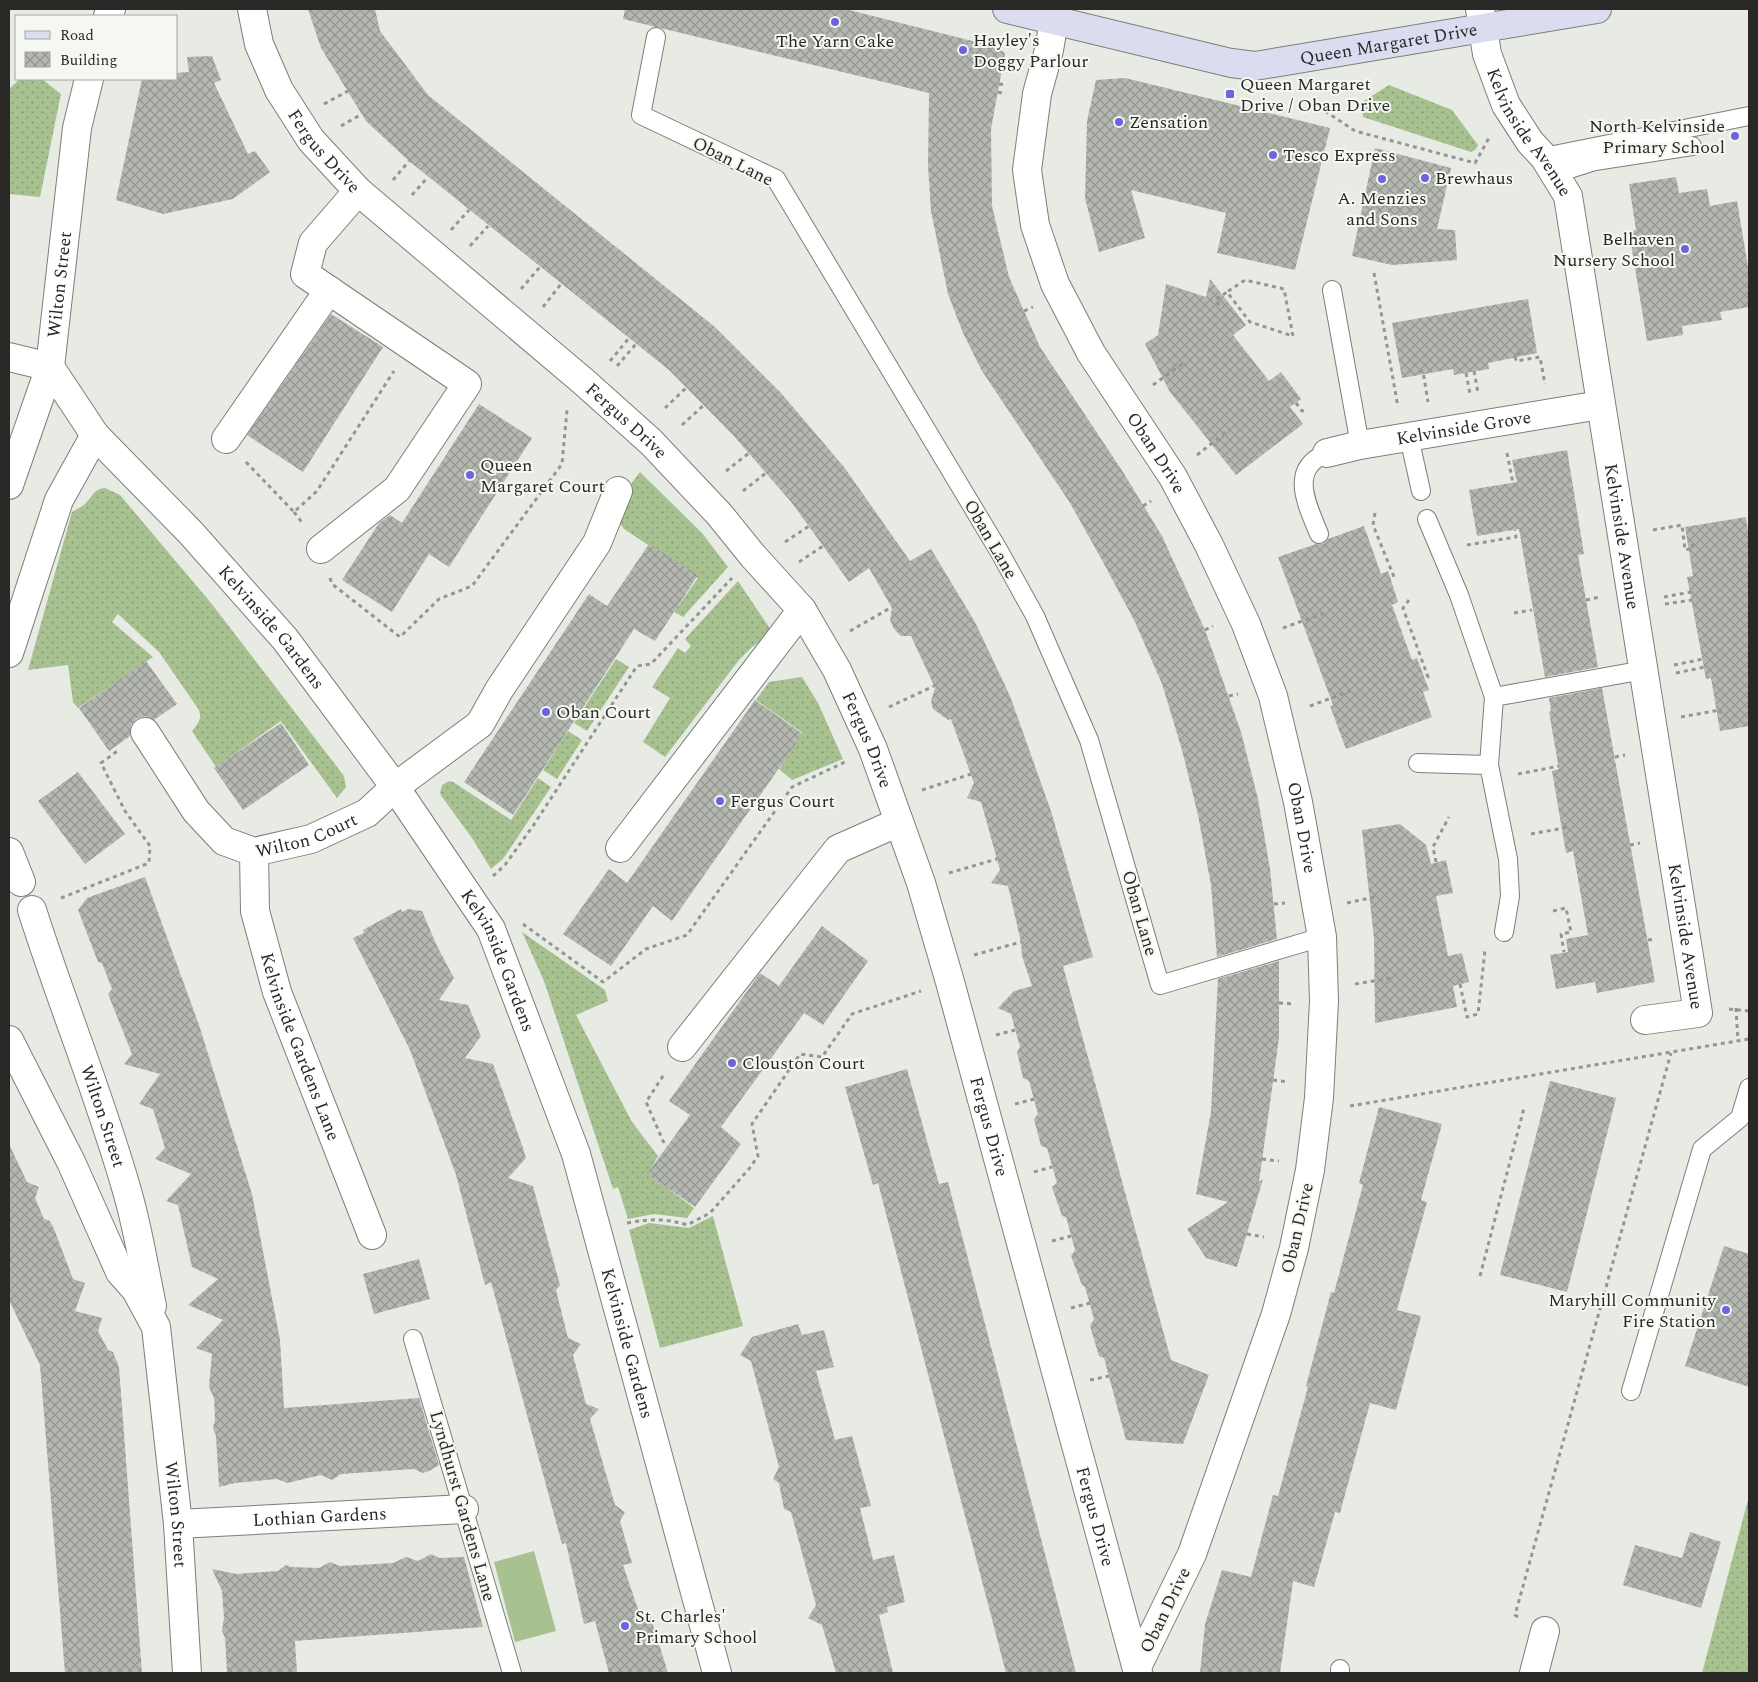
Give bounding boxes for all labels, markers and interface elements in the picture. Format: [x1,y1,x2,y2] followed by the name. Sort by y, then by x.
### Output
[15,15,178,80] legend
[829,16,841,28] marker: The Yarn Cake
[1298,16,1479,72] street label: Queen Margaret Drive
[60,24,94,47] text: Road
[973,27,1088,75] place label: Hayley's Doggy Parlour
[776,28,894,55] place label: The Yarn Cake
[957,44,969,56] marker: Hayley's Doggy Parlour
[60,49,117,72] text: Building
[1479,64,1578,202] street label: Kelvinside Avenue
[1240,71,1390,119] place label: Queen Margaret Drive / Oban Drive
[1224,88,1236,100] marker: Queen Margaret Drive / Oban Drive
[281,104,367,200] street label: Fergus Drive
[1129,109,1208,136] place label: Zensation
[1589,113,1725,161] place label: North Kelvinside Primary School
[1113,116,1125,128] marker: Zensation
[688,129,778,193] street label: Oban Lane
[1729,130,1741,142] marker: North Kelvinside Primary School
[1283,142,1396,169] place label: Tesco Express
[1267,149,1279,161] marker: Tesco Express
[1435,165,1513,192] place label: Brewhaus
[1419,172,1431,184] marker: Brewhaus
[1376,173,1388,185] marker: A. Menzies and Sons
[1337,185,1427,233] place label: A. Menzies and Sons
[1553,226,1675,274] place label: Belhaven Nursery School
[40,230,79,339] street label: Wilton Street
[1679,243,1691,255] marker: Belhaven Nursery School
[579,376,673,465] street label: Fergus Drive
[1394,404,1533,453] street label: Kelvinside Grove
[1120,407,1192,499] street label: Oban Drive
[480,452,605,500] place label: Queen Margaret Court
[1597,461,1647,611] street label: Kelvinside Avenue
[464,469,476,481] marker: Queen Margaret Court
[957,494,1024,584] street label: Oban Lane
[211,559,331,695] street label: Kelvinside Gardens
[835,687,899,792] street label: Fergus Drive
[556,699,651,726] place label: Oban Court
[540,706,552,718] marker: Oban Court
[1280,779,1323,875] street label: Oban Drive
[730,788,835,815] place label: Fergus Court
[714,795,726,807] marker: Fergus Court
[253,806,362,865] street label: Wilton Court
[1660,861,1710,1011] street label: Kelvinside Avenue
[1114,867,1165,959] street label: Oban Lane
[454,884,542,1036] street label: Kelvinside Gardens
[253,950,347,1145] street label: Kelvinside Gardens Lane
[742,1050,865,1077] place label: Clouston Court
[726,1057,738,1069] marker: Clouston Court
[73,1061,132,1171] street label: Wilton Street
[962,1074,1015,1180] street label: Fergus Drive
[1274,1180,1321,1276] street label: Oban Drive
[594,1265,660,1422] street label: Kelvinside Gardens
[1548,1287,1717,1335] place label: Maryhill Community Fire Station
[1720,1304,1732,1316] marker: Maryhill Community Fire Station
[422,1408,503,1605] street label: Lyndhurst Gardens Lane
[157,1460,194,1569] street label: Wilton Street
[1068,1463,1121,1570] street label: Fergus Drive
[252,1500,388,1534] street label: Lothian Gardens
[1133,1563,1198,1658] street label: Oban Drive
[635,1603,757,1651] place label: St. Charles' Primary School
[619,1620,631,1632] marker: St. Charles' Primary School

